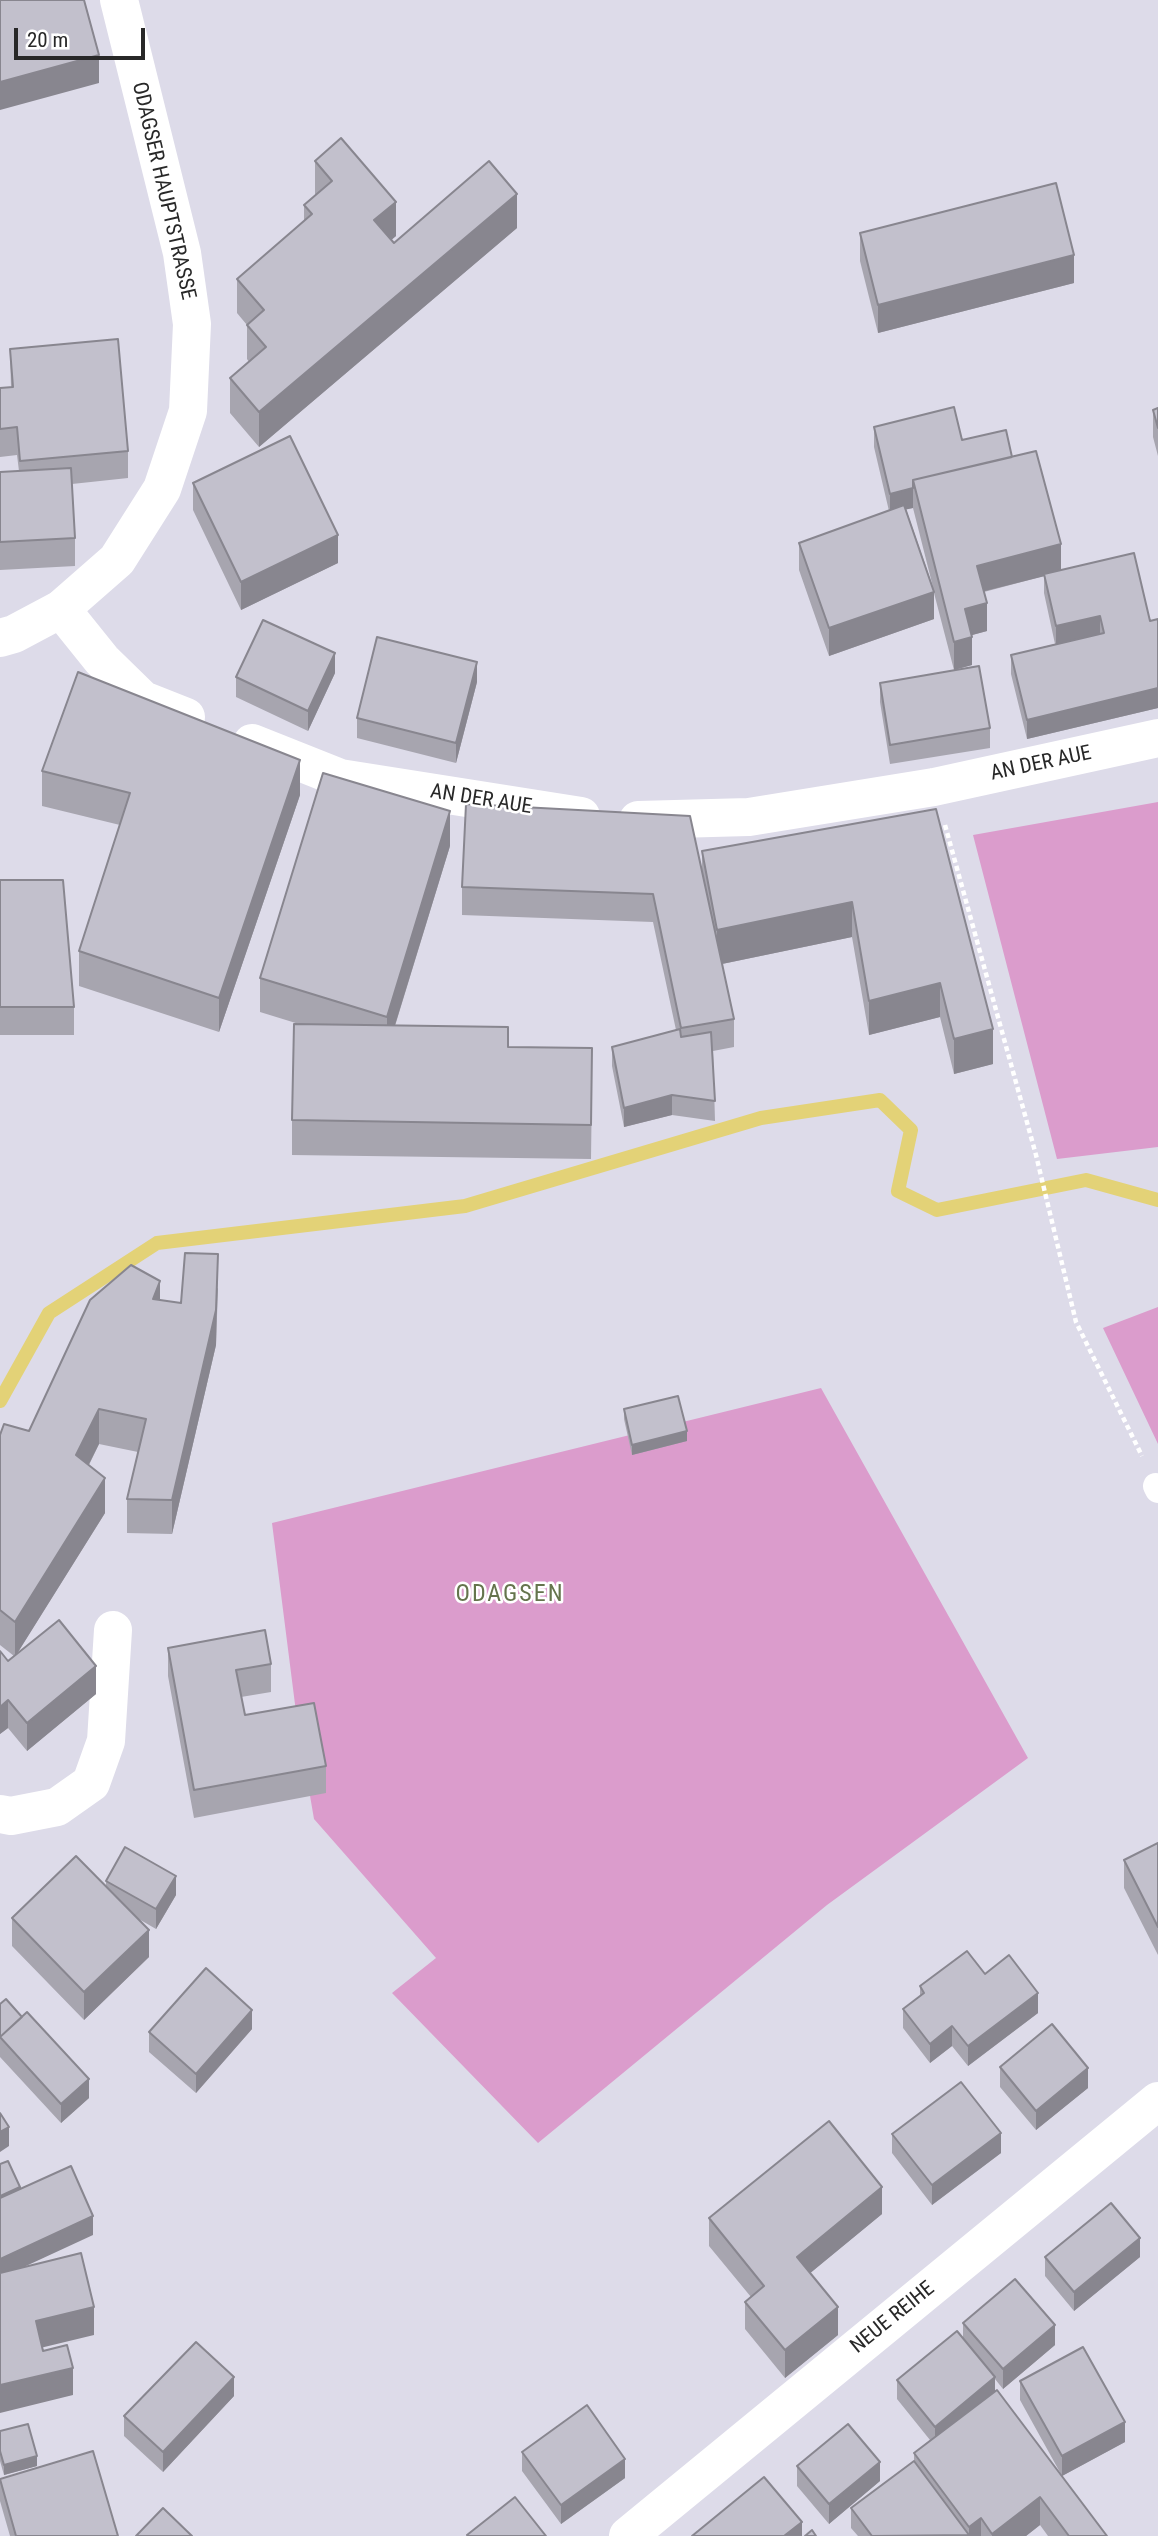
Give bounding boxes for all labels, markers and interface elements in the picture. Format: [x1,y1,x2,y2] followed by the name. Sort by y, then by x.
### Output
[18,14,149,58] scale bar
[27,28,68,52] text: 20 m
[126,80,200,302] street label: ODAGSER HAUPTSTRASSE
[988,741,1094,787] street label: AN DER AUE
[428,780,534,820] street label: AN DER AUE
[456,1581,564,1609] district label: ODAGSEN
[846,2276,940,2360] street label: NEUE REIHE

